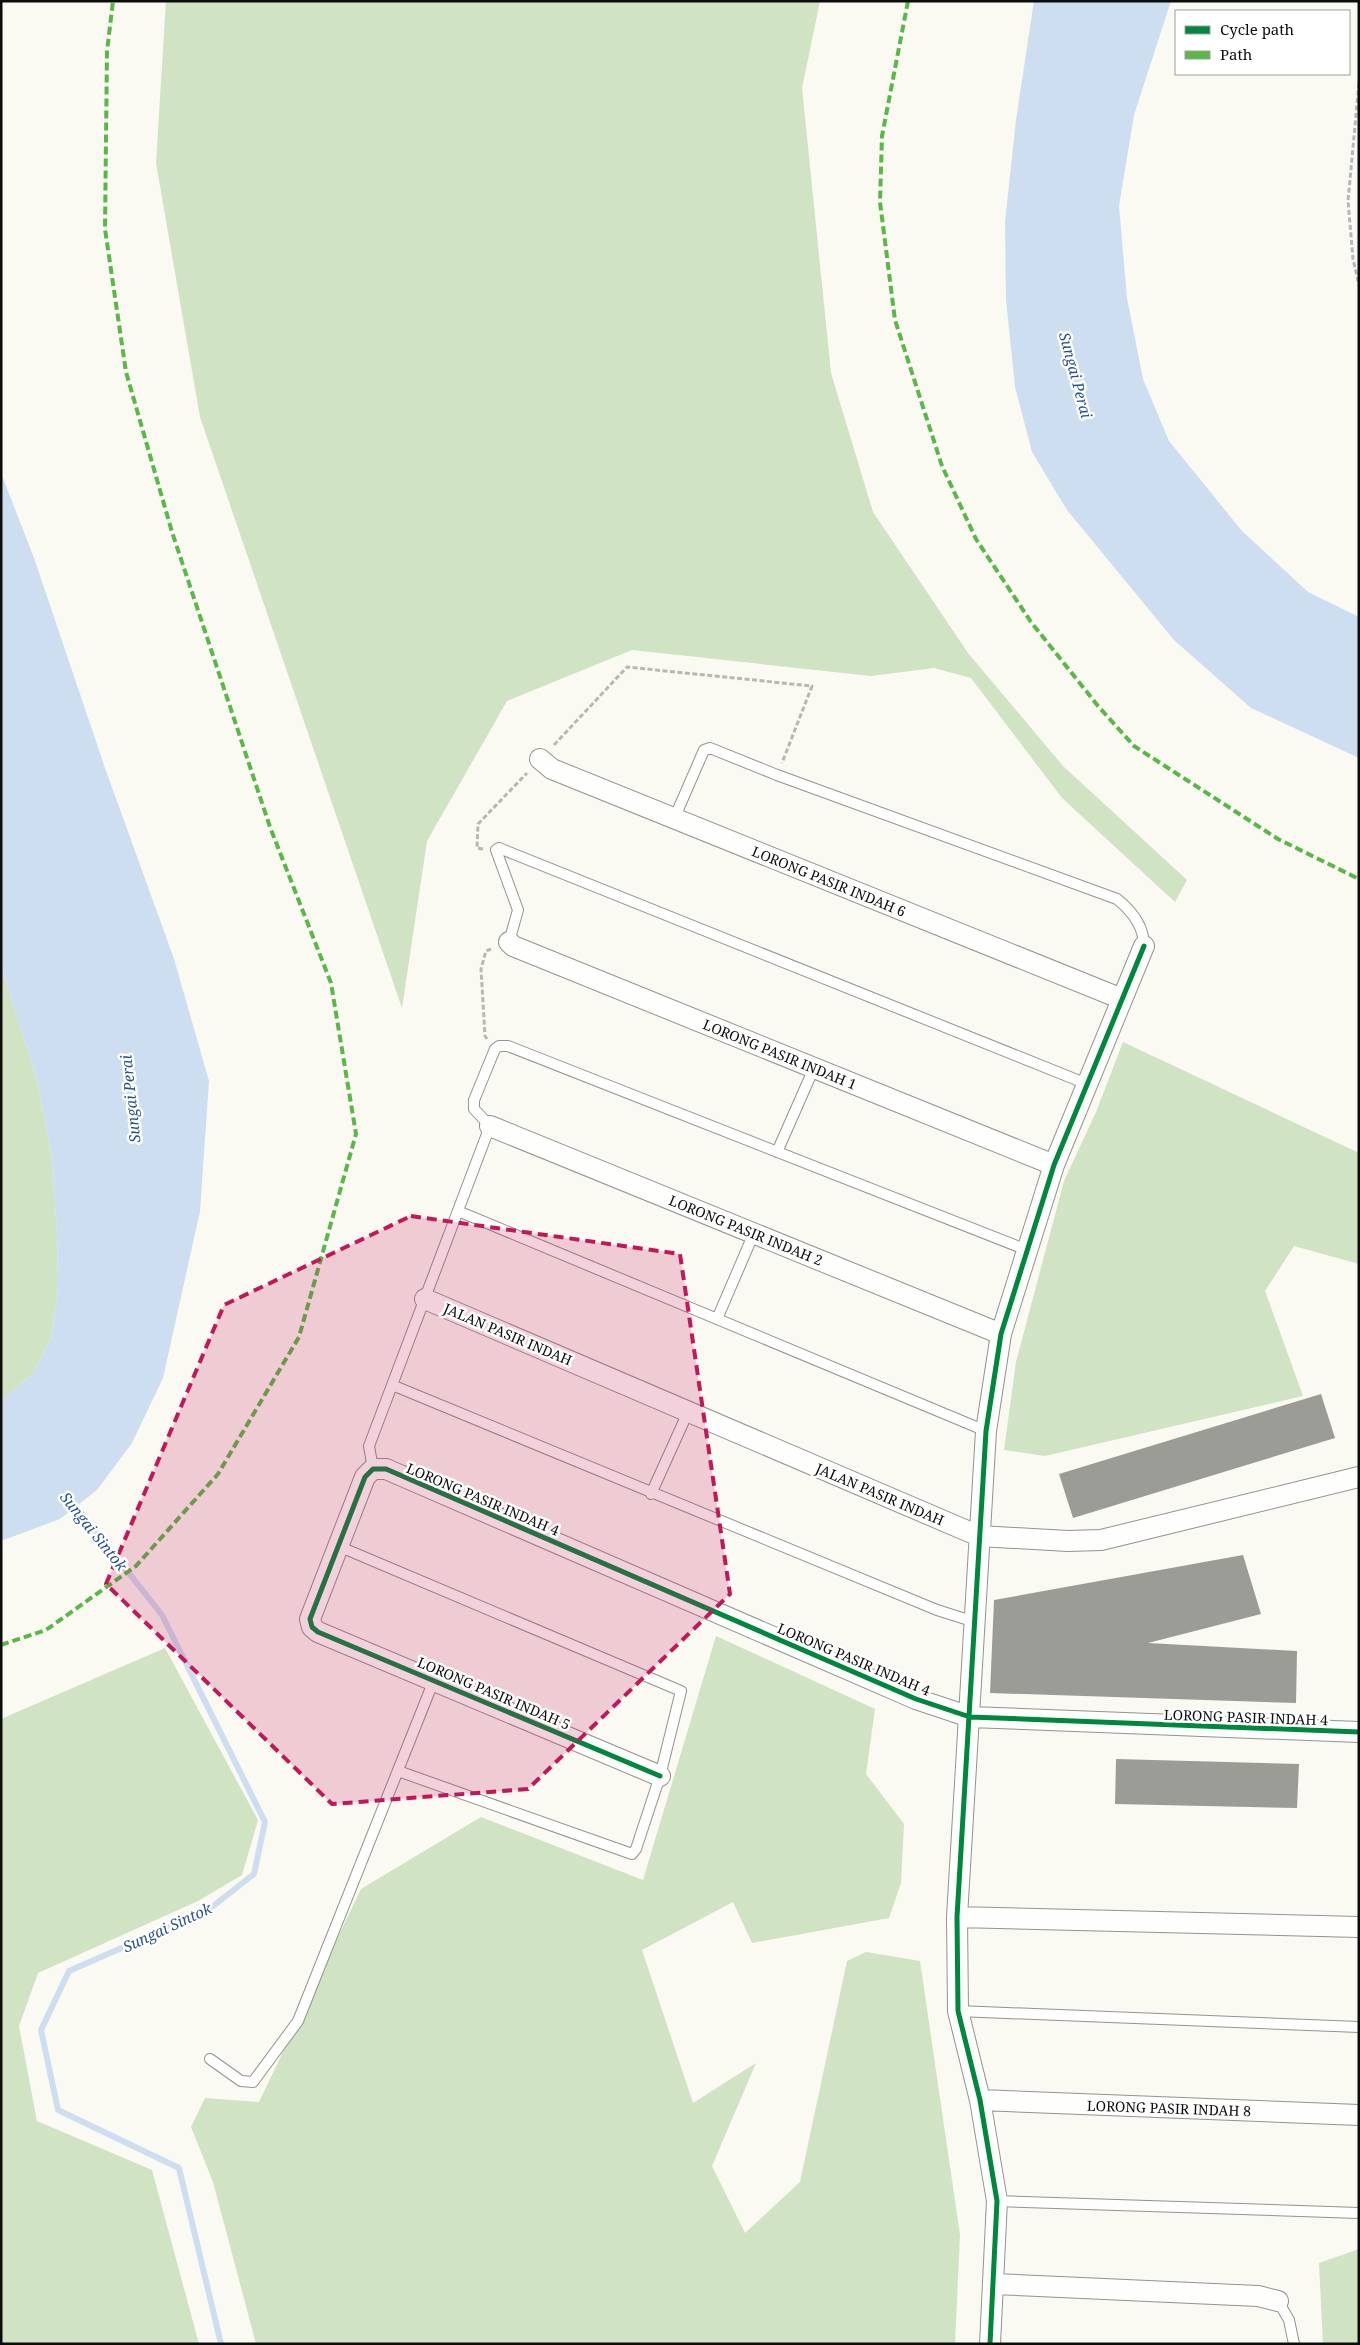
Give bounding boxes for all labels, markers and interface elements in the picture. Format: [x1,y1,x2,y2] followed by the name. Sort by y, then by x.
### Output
[1175,10,1350,75] legend
[1220,19,1295,39] text: Cycle path
[1220,44,1253,64] text: Path
[1055,330,1097,421] water label: Sungai Perai
[749,841,909,921] street label: LORONG PASIR INDAH 6
[700,1014,860,1094] street label: LORONG PASIR INDAH 1
[115,1054,145,1144] water label: Sungai Perai
[666,1190,826,1270] street label: LORONG PASIR INDAH 2
[440,1298,575,1370] street label: JALAN PASIR INDAH
[404,1458,562,1540] street label: LORONG PASIR INDAH 4
[812,1458,947,1530] street label: JALAN PASIR INDAH
[56,1487,132,1575] water label: Sungai Sintok
[775,1618,933,1700] street label: LORONG PASIR INDAH 4
[415,1652,573,1734] street label: LORONG PASIR INDAH 5
[1164,1705,1328,1729] street label: LORONG PASIR INDAH 4
[119,1897,215,1956] water label: Sungai Sintok
[1087,2096,1251,2120] street label: LORONG PASIR INDAH 8

